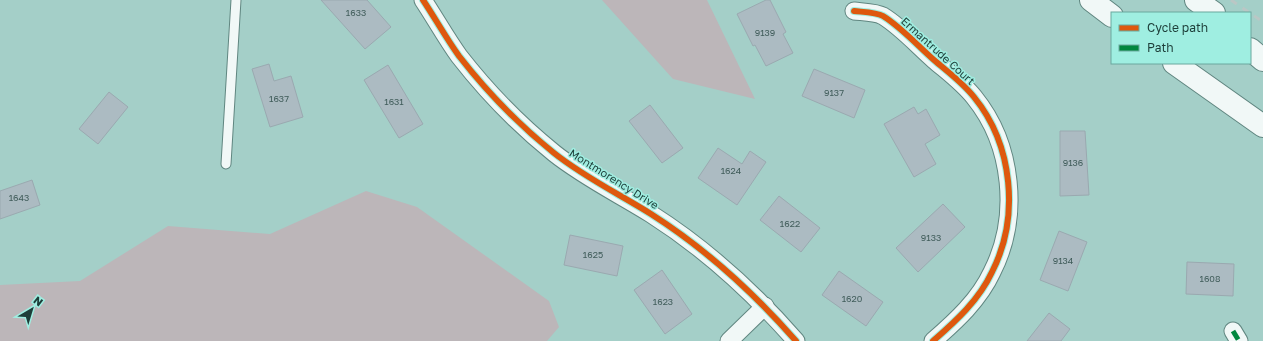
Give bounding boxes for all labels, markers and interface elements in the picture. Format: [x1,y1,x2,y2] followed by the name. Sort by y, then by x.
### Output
[346,7,366,18] house number: 1633
[1111,12,1251,64] legend
[899,14,978,87] street label: Ermantrude Court
[1147,20,1208,35] text: Cycle path
[755,27,775,38] house number: 9139
[1147,40,1174,55] text: Path
[824,87,844,98] house number: 9137
[269,93,289,104] house number: 1637
[384,96,404,107] house number: 1631
[567,146,661,211] street label: Montmorency Drive
[1063,157,1083,168] house number: 9136
[721,165,742,176] house number: 1624
[9,192,29,203] house number: 1643
[780,218,800,229] house number: 1622
[921,232,941,243] house number: 9133
[583,249,603,260] house number: 1625
[1053,255,1074,266] house number: 9134
[1200,273,1220,284] house number: 1608
[12,289,52,329] north arrow
[31,293,46,308] text: N
[842,293,863,304] house number: 1620
[653,296,673,307] house number: 1623

